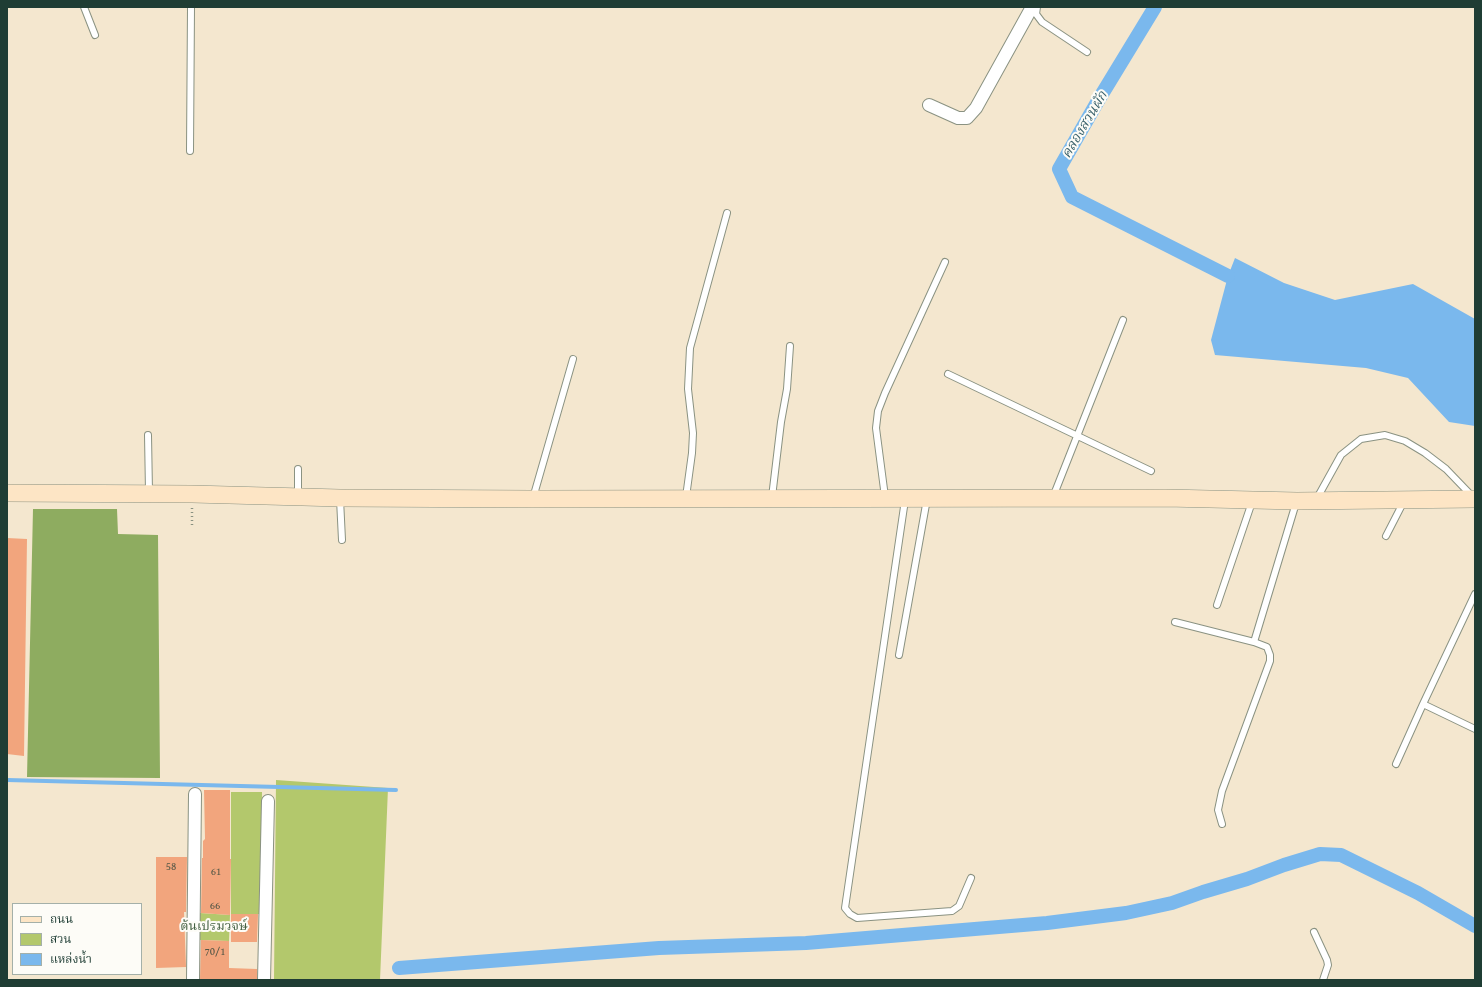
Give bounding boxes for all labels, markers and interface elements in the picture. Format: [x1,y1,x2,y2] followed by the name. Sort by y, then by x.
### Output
[1058,88,1112,162] water label: คลองสวนผัก
[166,860,176,874] house number: 58
[211,865,221,879] house number: 61
[210,899,220,913] house number: 66
[12,903,142,975] legend
[50,910,73,927] text: ถนน
[180,919,248,935] park label: ต้นเปรมวจษ์
[50,930,71,947] text: สวน
[204,945,226,959] house number: 70/1
[50,950,92,967] text: แหล่งน้ำ

